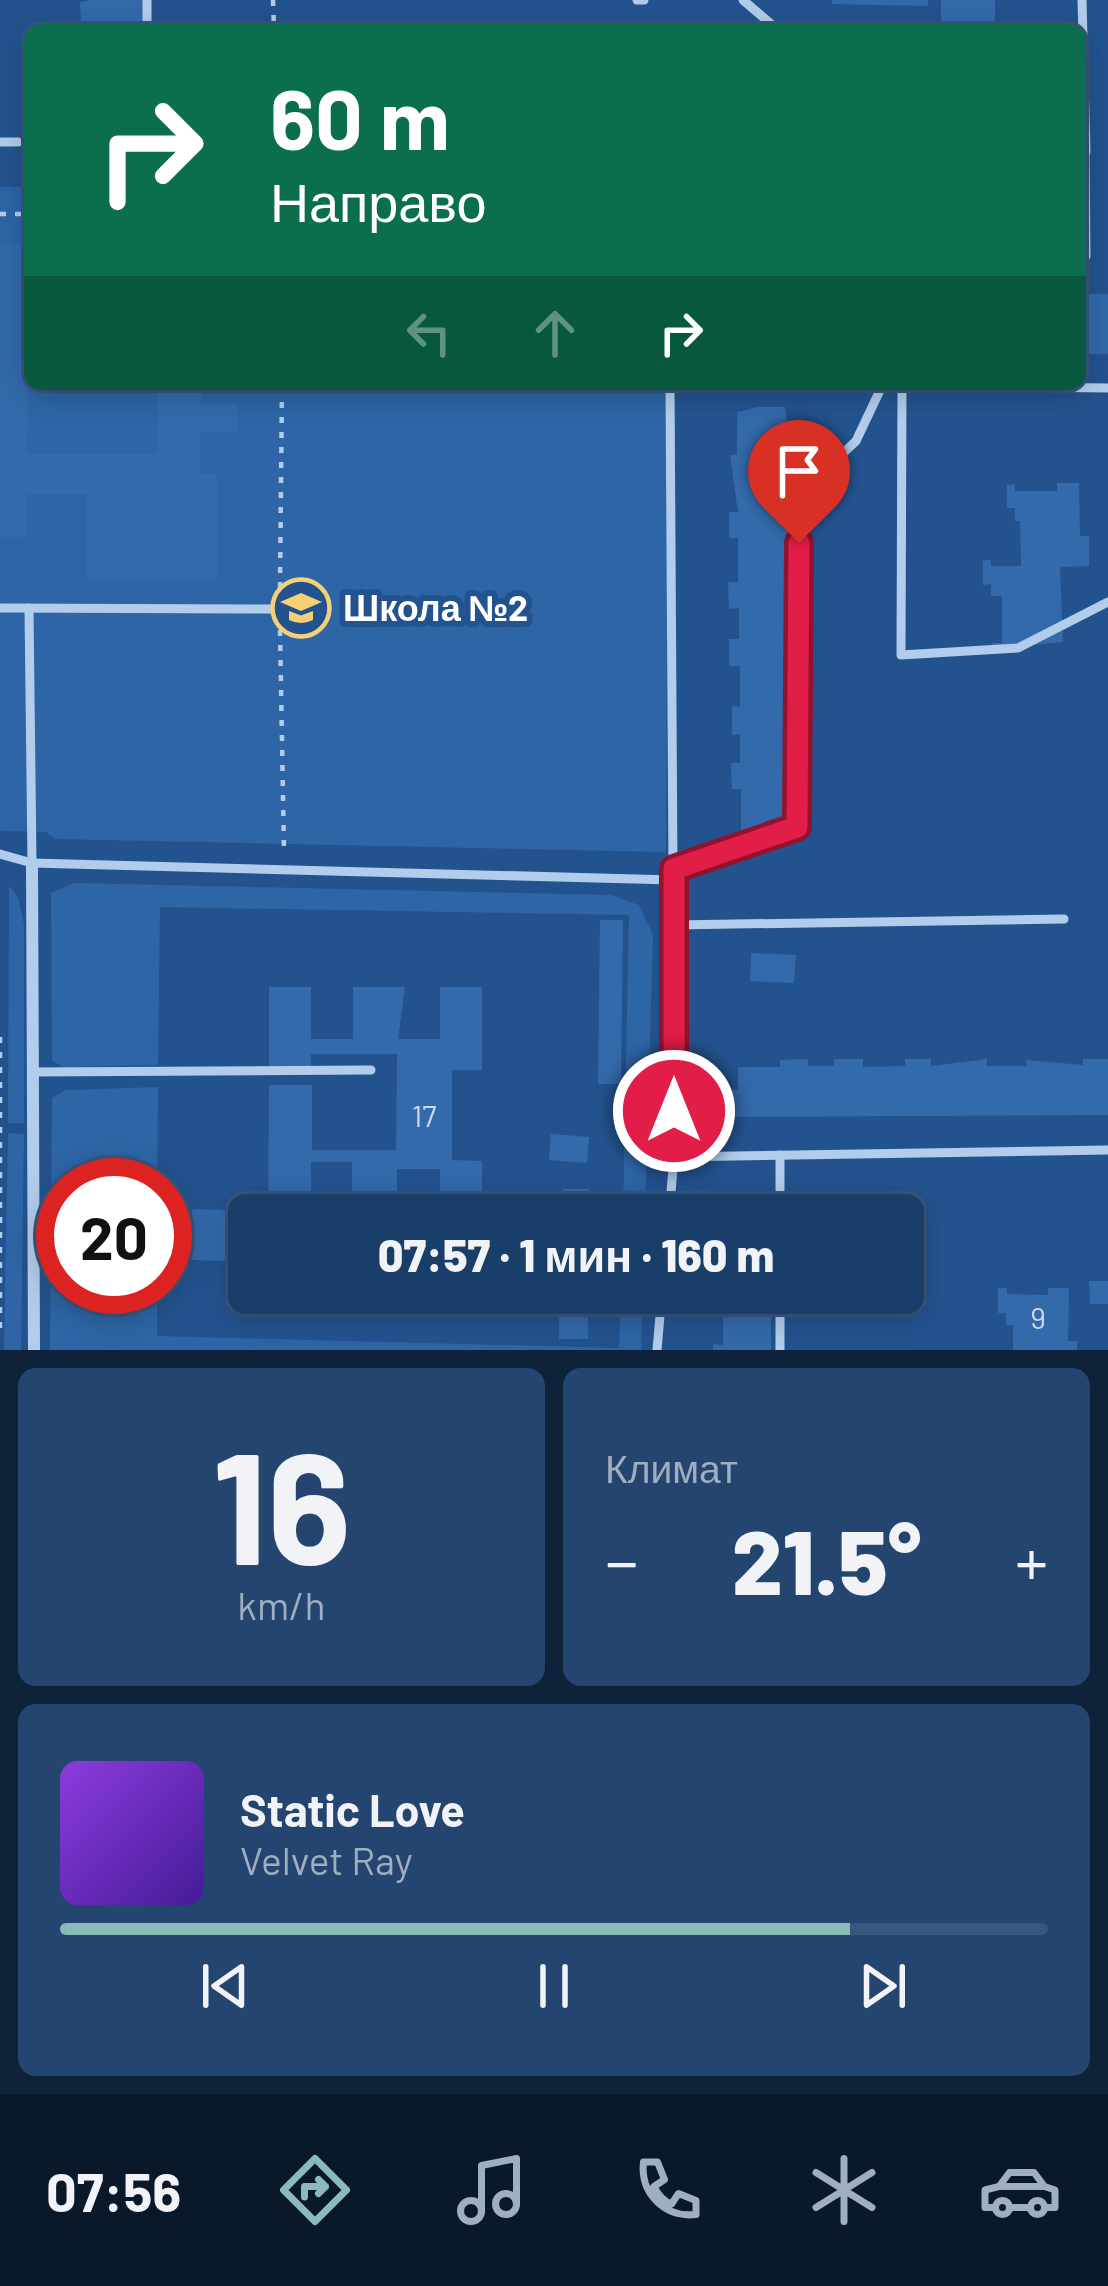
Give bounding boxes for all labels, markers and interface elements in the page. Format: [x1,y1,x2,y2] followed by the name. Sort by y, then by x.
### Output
[270,66,450,167] text: 60 m
[72,72,228,228] icon: right
[270,168,486,233] text: Направо
[396,300,462,366] icon: left
[522,300,588,366] icon: ahead
[648,300,714,366] icon: right
[748,420,850,543] pin
[766,438,832,504] icon: arrive
[270,577,332,639] school or university icon: Школа №2
[343,585,528,628] place label: Школа №2
[611,1048,737,1174] position arrow
[412,1097,436,1133] house number: 17
[36,1158,192,1314] speed limit sign: 20
[378,1227,774,1281] text: 07:57 · 1 мин · 160 m
[1030,1299,1046,1335] house number: 9
[212,1409,351,1596] text: 16
[605,1444,738,1491] text: Климат
[732,1505,921,1613] text: 21.5°
[605,1520,638,1599] text: −
[1015,1520,1048,1599] text: +
[237,1581,326,1628] text: km/h
[240,1782,465,1836] text: Static Love
[240,1836,413,1883] text: Velvet Ray
[192,1953,258,2019] icon: previous
[521,1953,587,2019] icon: pause
[850,1953,916,2019] icon: next
[273,2148,357,2232] icon: directions
[450,2148,534,2232] icon: music
[626,2148,710,2232] icon: phone
[802,2148,886,2232] icon: climate
[978,2148,1062,2232] icon: car
[46,2158,181,2223] text: 07:56

